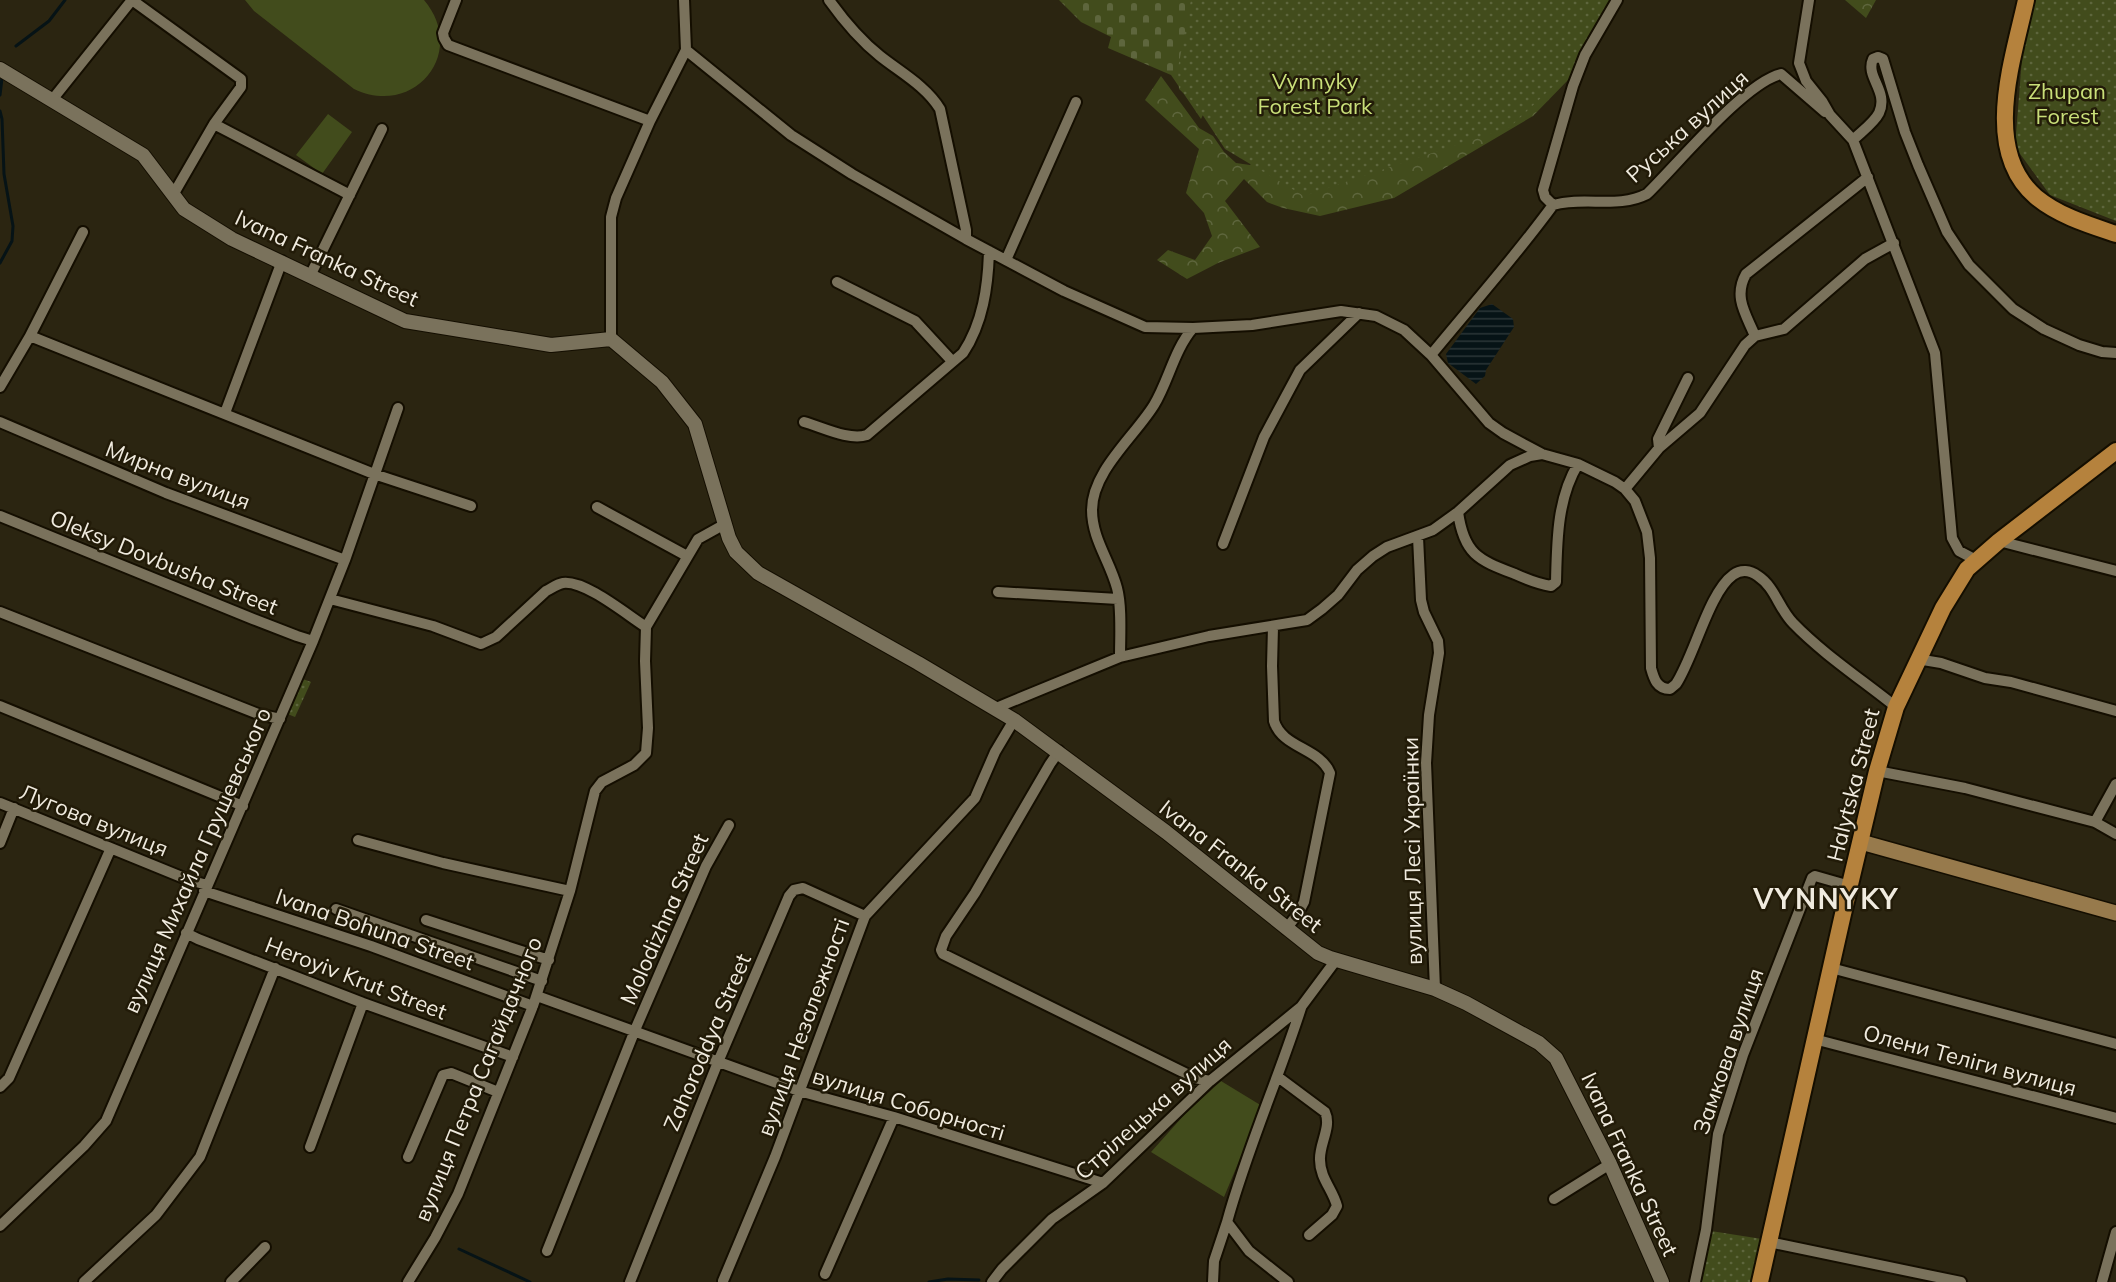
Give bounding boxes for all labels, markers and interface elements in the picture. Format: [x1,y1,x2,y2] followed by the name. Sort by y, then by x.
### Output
[1620,64,1754,188] street label: Руська вулиця
[1258,67,1373,120] park label: Vynnyky Forest Park
[2028,77,2106,130] park label: Zhupan Forest
[231,203,424,313] street label: Ivana Franka Street
[102,435,254,515] street label: Мирна вулиця
[46,503,282,621] street label: Oleksy Dovbusha Street
[117,703,277,1017] street label: вулиця Михайла Грушевського
[1820,705,1886,864] street label: Halytska Street
[1396,737,1428,965] street label: вулиця Лесі Українки
[16,777,172,863] street label: Лугова вулиця
[1154,794,1328,939] street label: Ivana Franka Street
[614,829,714,1009] street label: Molodizhna Street
[1752,881,1899,916] district label: VYNNYKY
[272,882,478,976] street label: Ivana Bohuna Street
[751,914,855,1140] street label: вулиця Незалежності
[261,930,451,1026] street label: Heroyiv Krut Street
[408,933,548,1225] street label: вулиця Петра Сагайдачного
[657,949,757,1135] street label: Zahoroddya Street
[1686,964,1770,1138] street label: Замкова вулиця
[1860,1018,2080,1102] street label: Олени Теліги вулиця
[1069,1030,1237,1186] street label: Стрілецька вулиця
[809,1061,1009,1147] street label: вулиця Соборності
[1575,1068,1685,1261] street label: Ivana Franka Street

